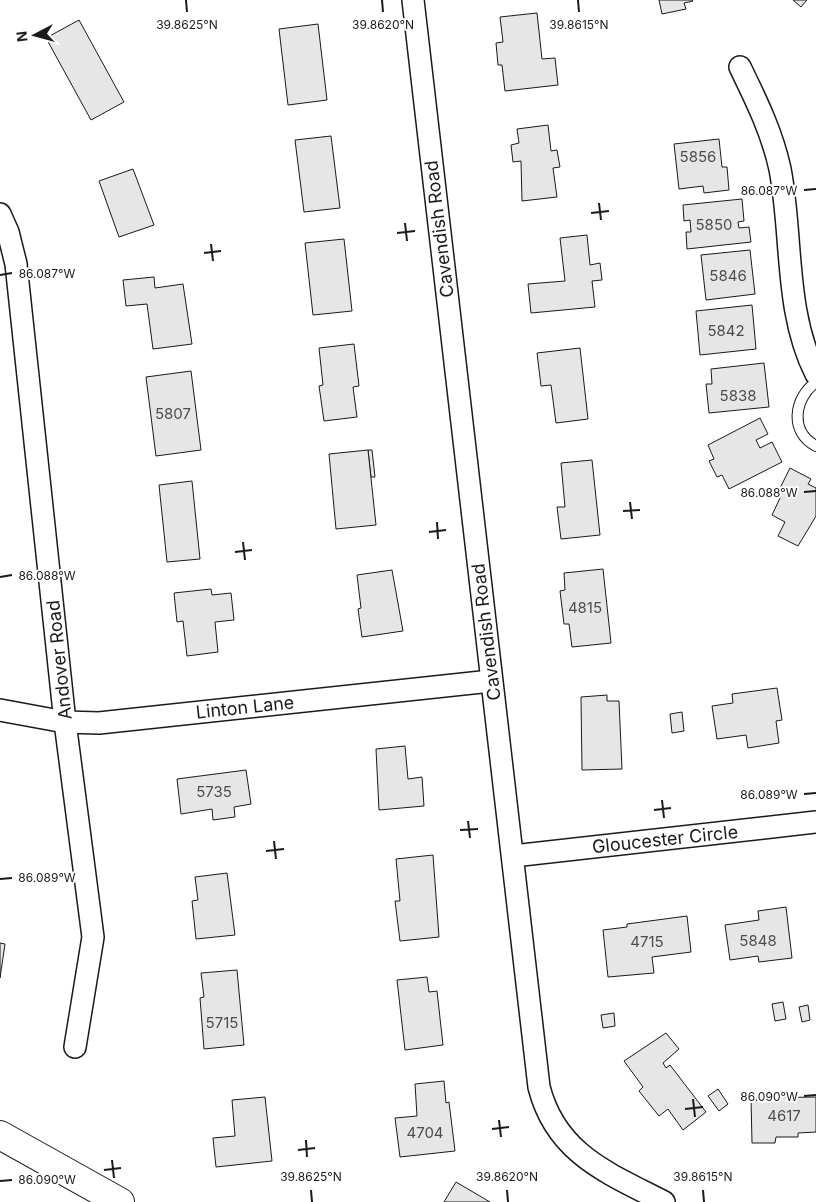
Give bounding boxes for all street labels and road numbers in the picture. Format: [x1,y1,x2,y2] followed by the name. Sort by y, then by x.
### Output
[420,159,458,299] street label: Cavendish Road
[467,562,505,702] street label: Cavendish Road
[42,599,76,721] street label: Andover Road
[195,691,295,723] street label: Linton Lane
[591,821,739,857] street label: Gloucester Circle

